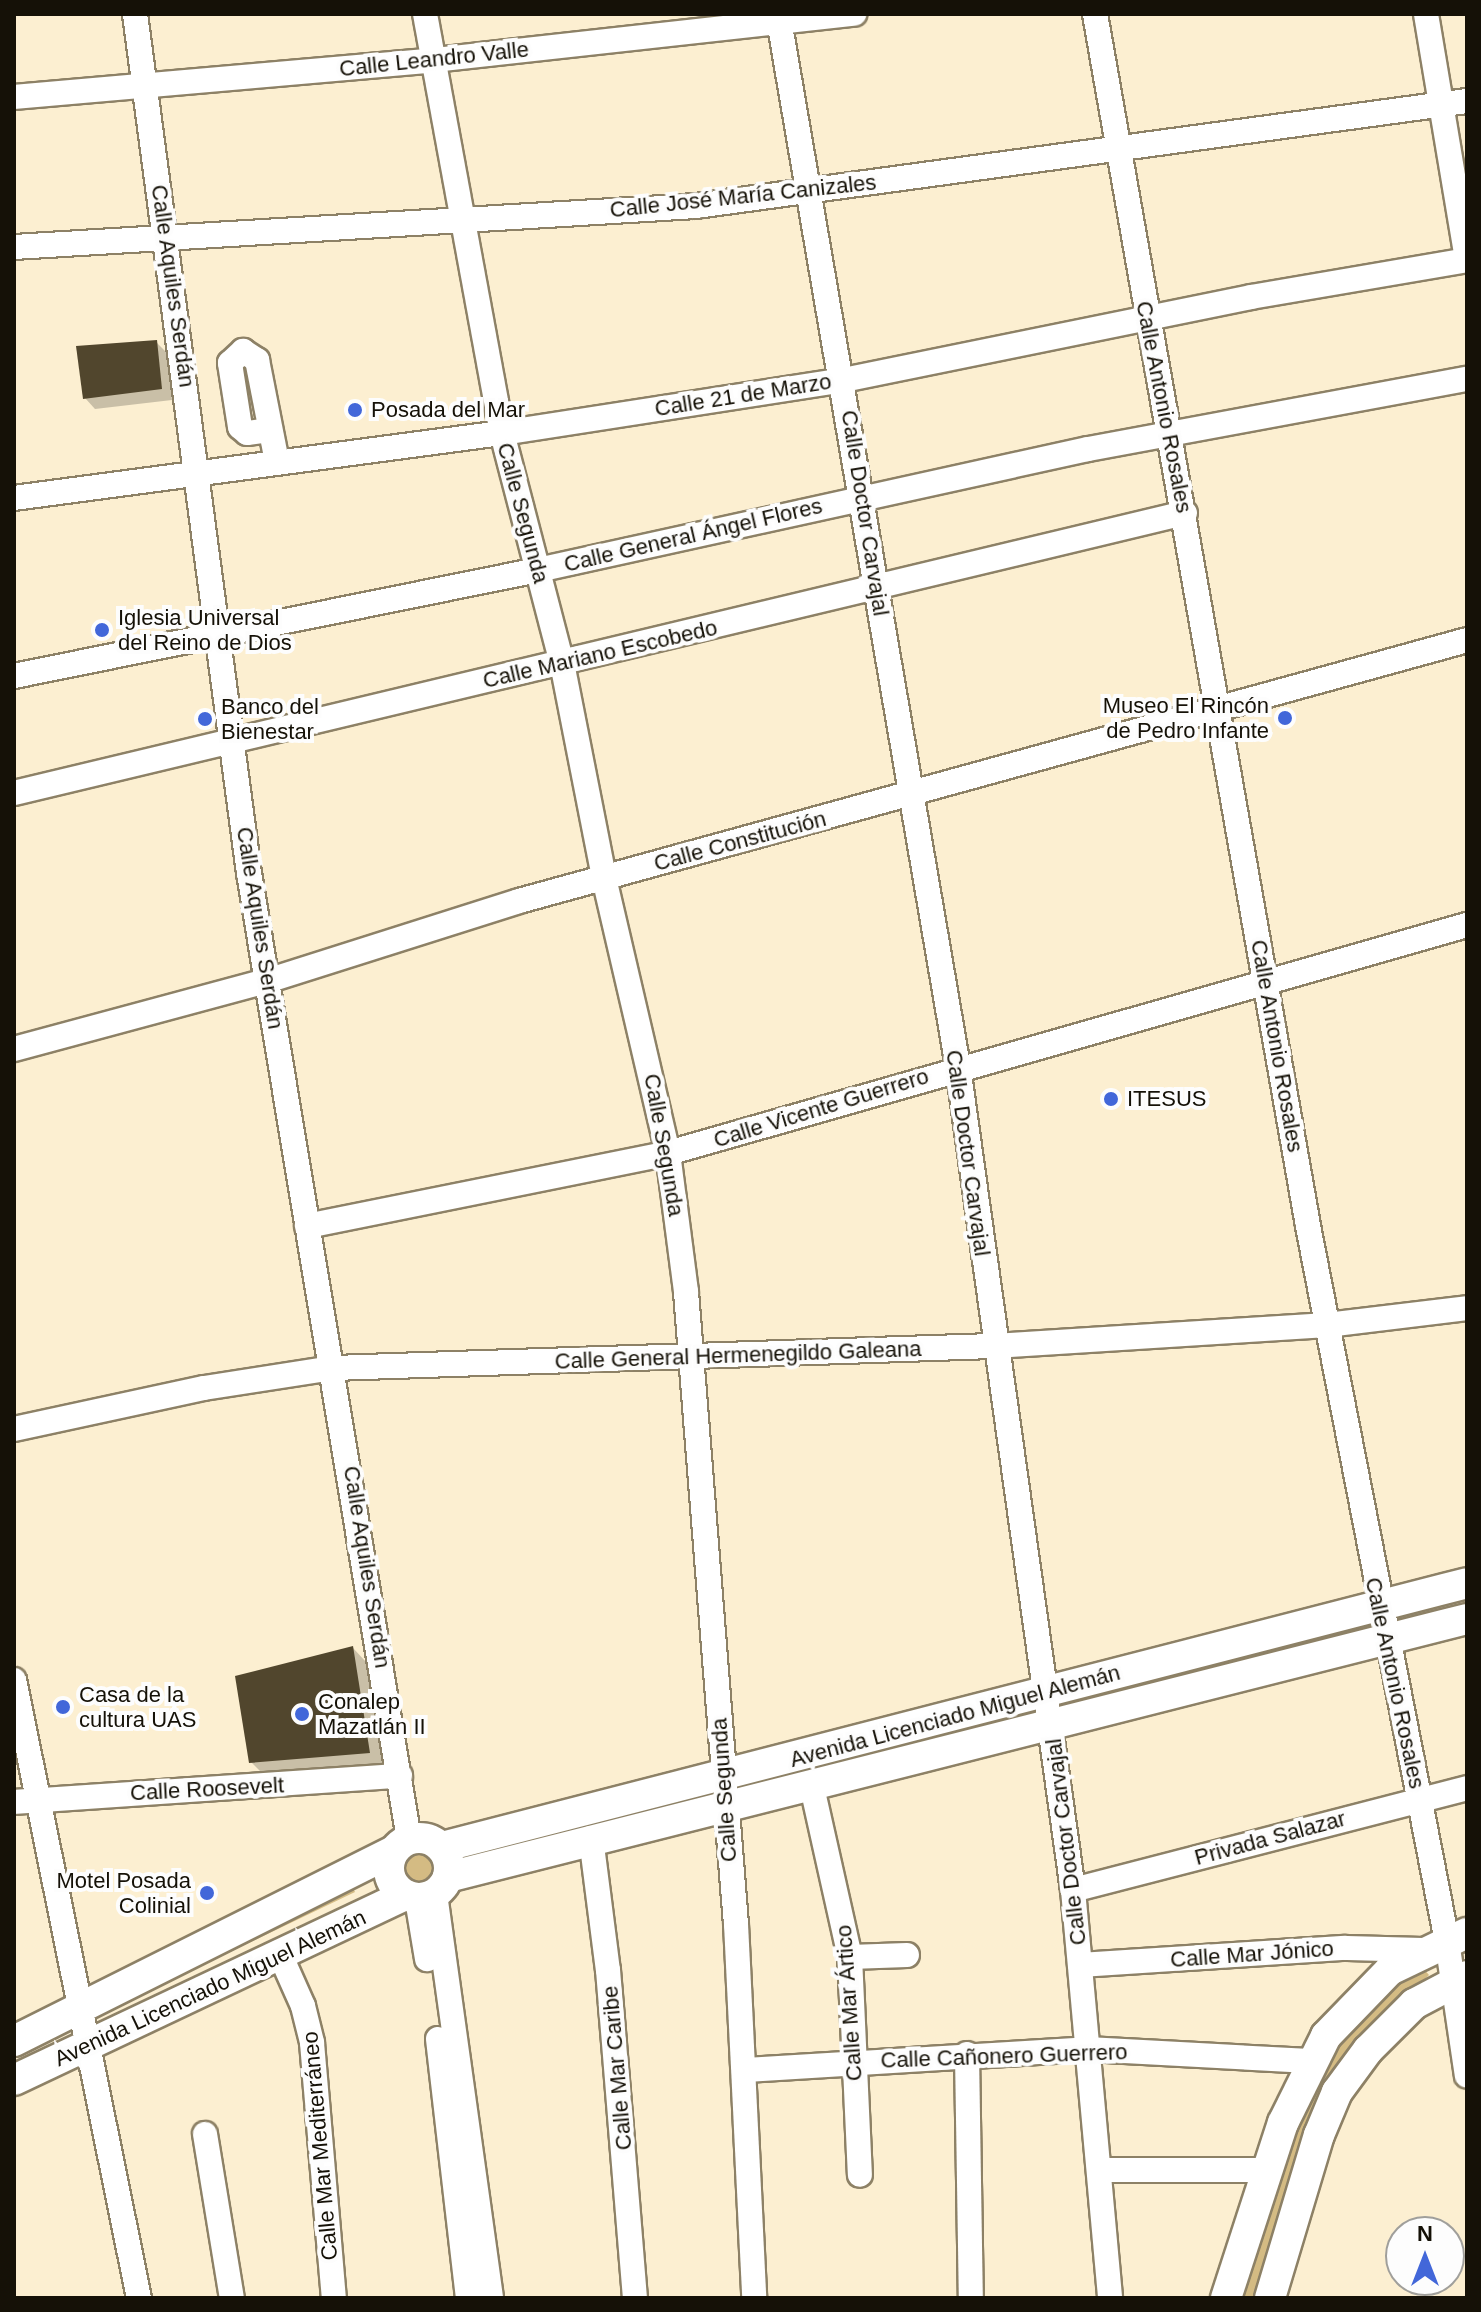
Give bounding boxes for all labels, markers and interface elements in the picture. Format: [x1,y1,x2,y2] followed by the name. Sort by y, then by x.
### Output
[338,36,530,82] street label: Calle Leandro Valle
[608,169,878,223] street label: Calle José María Canizales
[146,182,200,390] street label: Calle Aquiles Serdán
[1130,298,1198,516] street label: Calle Antonio Rosales
[653,368,833,422] street label: Calle 21 de Marzo
[371,397,525,423] place label: Posada del Mar
[346,401,364,419] marker: Posada del Mar
[836,408,894,618] street label: Calle Doctor Carvajal
[492,440,554,586] street label: Calle Segunda
[561,492,825,578] street label: Calle General Ángel Flores
[118,604,292,656] place label: Iglesia Universal del Reino de Dios
[480,614,720,694] street label: Calle Mariano Escobedo
[93,621,111,639] marker: Iglesia Universal del Reino de Dios
[1103,692,1269,744] place label: Museo El Rincón de Pedro Infante
[221,693,319,744] place label: Banco del Bienestar
[1276,709,1294,727] marker: Museo El Rincón de Pedro Infante
[196,710,214,728] marker: Banco del Bienestar
[651,805,829,877] street label: Calle Constitución
[231,824,289,1032] street label: Calle Aquiles Serdán
[1245,937,1309,1155] street label: Calle Antonio Rosales
[940,1048,996,1258] street label: Calle Doctor Carvajal
[710,1063,932,1153] street label: Calle Vicente Guerrero
[638,1072,690,1218] street label: Calle Segunda
[1127,1086,1206,1112] place label: ITESUS
[1102,1090,1120,1108] marker: ITESUS
[554,1335,922,1375] street label: Calle General Hermenegildo Galeana
[338,1463,396,1671] street label: Calle Aquiles Serdán
[1360,1574,1430,1792] street label: Calle Antonio Rosales
[786,1659,1124,1773] street label: Avenida Licenciado Miguel Alemán
[79,1681,196,1732] place label: Casa de la cultura UAS
[318,1688,426,1740] place label: Conalep Mazatlán II
[54,1698,72,1716] marker: Casa de la cultura UAS
[293,1705,311,1723] marker: Conalep Mazatlán II
[706,1717,742,1863] street label: Calle Segunda
[1040,1737,1092,1947] street label: Calle Doctor Carvajal
[129,1772,285,1806] street label: Calle Roosevelt
[1192,1805,1348,1871] street label: Privada Salazar
[56,1867,191,1918] place label: Motel Posada Colinial
[198,1884,216,1902] marker: Motel Posada Colinial
[49,1904,371,2072] street label: Avenida Licenciado Miguel Alemán
[830,1924,868,2082] street label: Calle Mar Ártico
[1169,1935,1335,1973] street label: Calle Mar Jónico
[597,1985,637,2151] street label: Calle Mar Caribe
[297,2030,343,2262] street label: Calle Mar Mediterráneo
[880,2038,1128,2074] street label: Calle Cañonero Guerrero
[1385,2216,1465,2296] north arrow
[1417,2221,1433,2246] text: N

